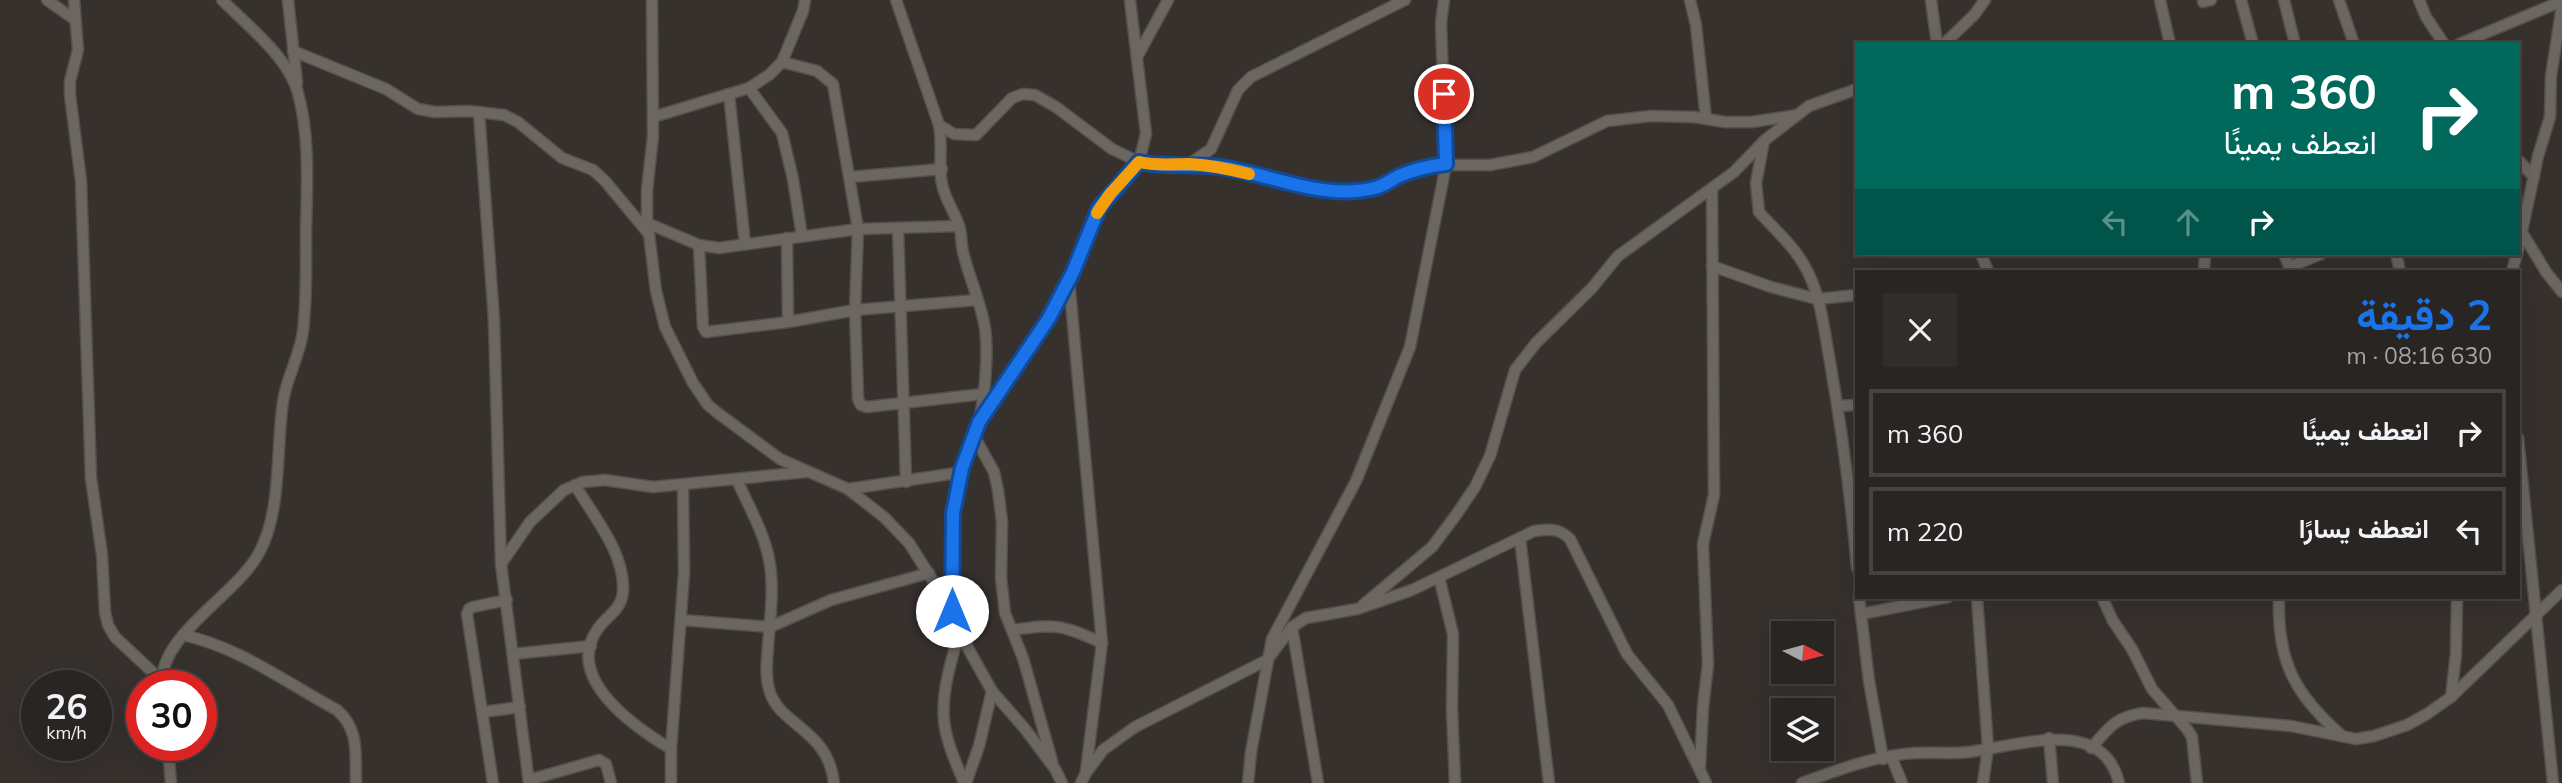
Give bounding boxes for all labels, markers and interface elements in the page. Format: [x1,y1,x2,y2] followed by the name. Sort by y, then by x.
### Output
[2231,60,2377,121] text: 360 m
[1414,64,1474,124] pin
[2401,70,2492,161] icon: right
[1425,75,1463,113] icon: arrive
[2223,122,2377,162] text: انعطف يمينًا
[2096,203,2134,241] icon: left
[2169,203,2207,241] icon: ahead
[2242,203,2280,241] icon: right
[2356,288,2492,341] text: 2 دقيقة
[1883,293,1957,367] button: close
[2347,341,2492,370] text: 630 m · 08:16
[2302,414,2429,447] text: انعطف يمينًا
[2450,414,2488,452] icon: right
[1887,417,1963,450] text: 360 m
[2299,512,2429,545] text: انعطف يسارًا
[2450,512,2488,550] icon: left
[1887,515,1963,548] text: 220 m
[915,574,989,648] position arrow
[1771,621,1834,684] north arrow
[1771,621,1834,761] map controls
[126,670,217,761] speed limit sign: 30
[45,684,88,728] text: 26
[1771,698,1834,761] button: layers
[46,721,87,744] text: km/h

